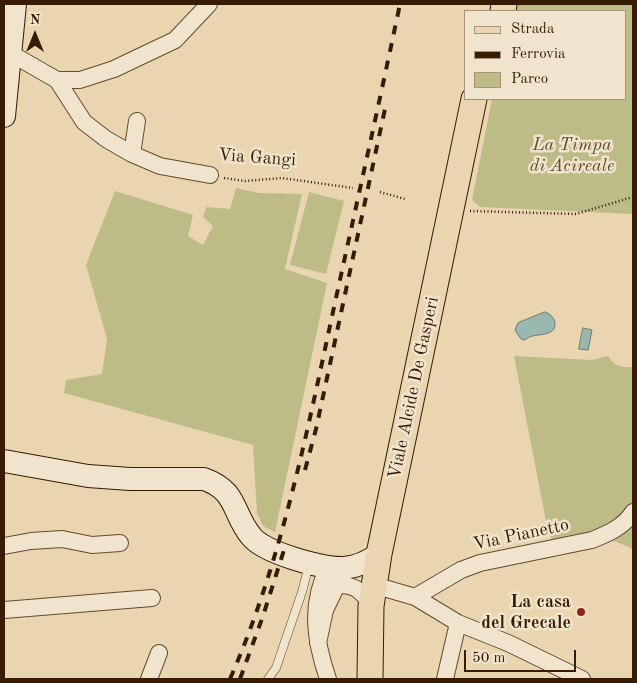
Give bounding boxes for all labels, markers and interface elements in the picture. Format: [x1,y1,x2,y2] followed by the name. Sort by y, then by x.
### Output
[10,10,60,60] north arrow
[464,10,627,100] legend
[30,13,40,27] text: N
[511,22,554,37] text: Strada
[511,47,565,62] text: Ferrovia
[511,72,548,87] text: Parco
[530,134,614,176] park label: La Timpa di Acireale
[217,145,297,171] street label: Via Gangi
[384,295,444,481] street label: Viale Alcide De Gasperi
[471,514,571,556] street label: Via Pianetto
[481,591,571,634] place label: La casa del Grecale
[575,606,587,618] marker: La casa del Grecale
[467,640,580,672] scale bar
[472,651,506,666] text: 50 m

